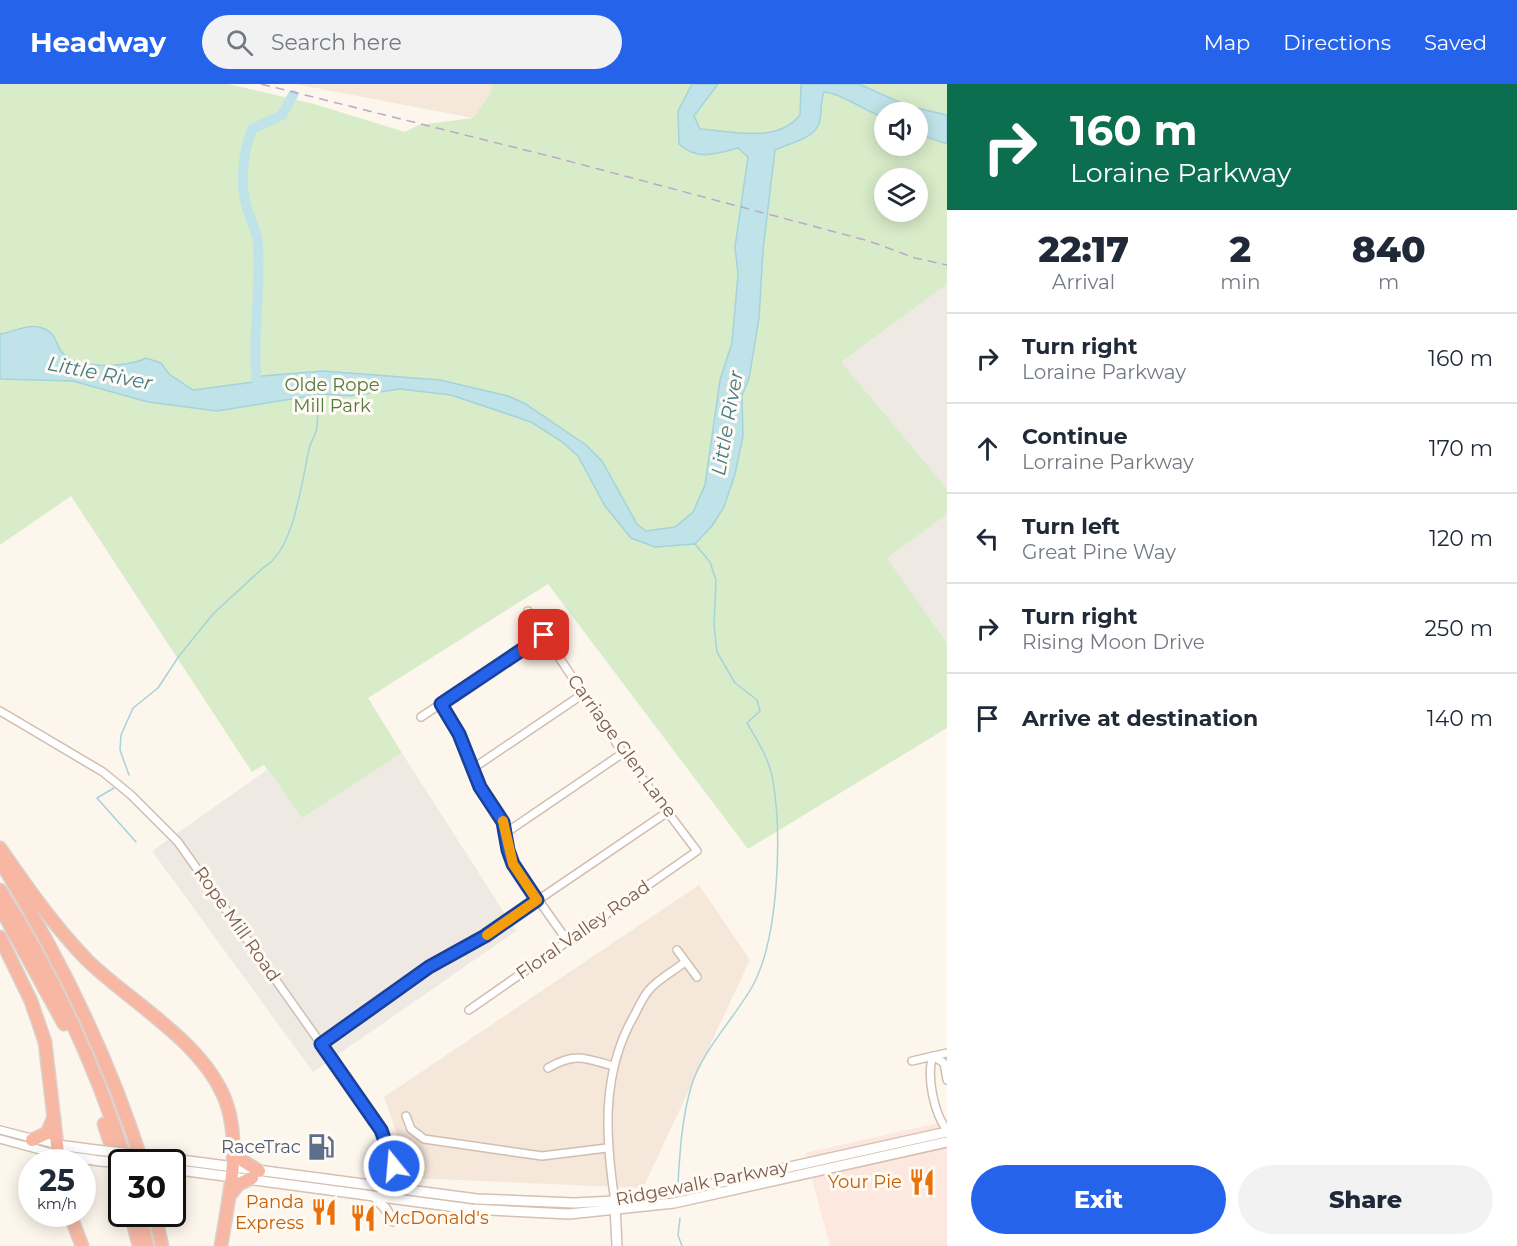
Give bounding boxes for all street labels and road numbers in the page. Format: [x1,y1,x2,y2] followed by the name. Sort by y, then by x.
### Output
[563,670,681,822] street label: Carriage Glen Lane
[189,862,285,986] street label: Rope Mill Road
[512,876,654,984] street label: Floral Valley Road
[614,1155,791,1211] street label: Ridgewalk Parkway

